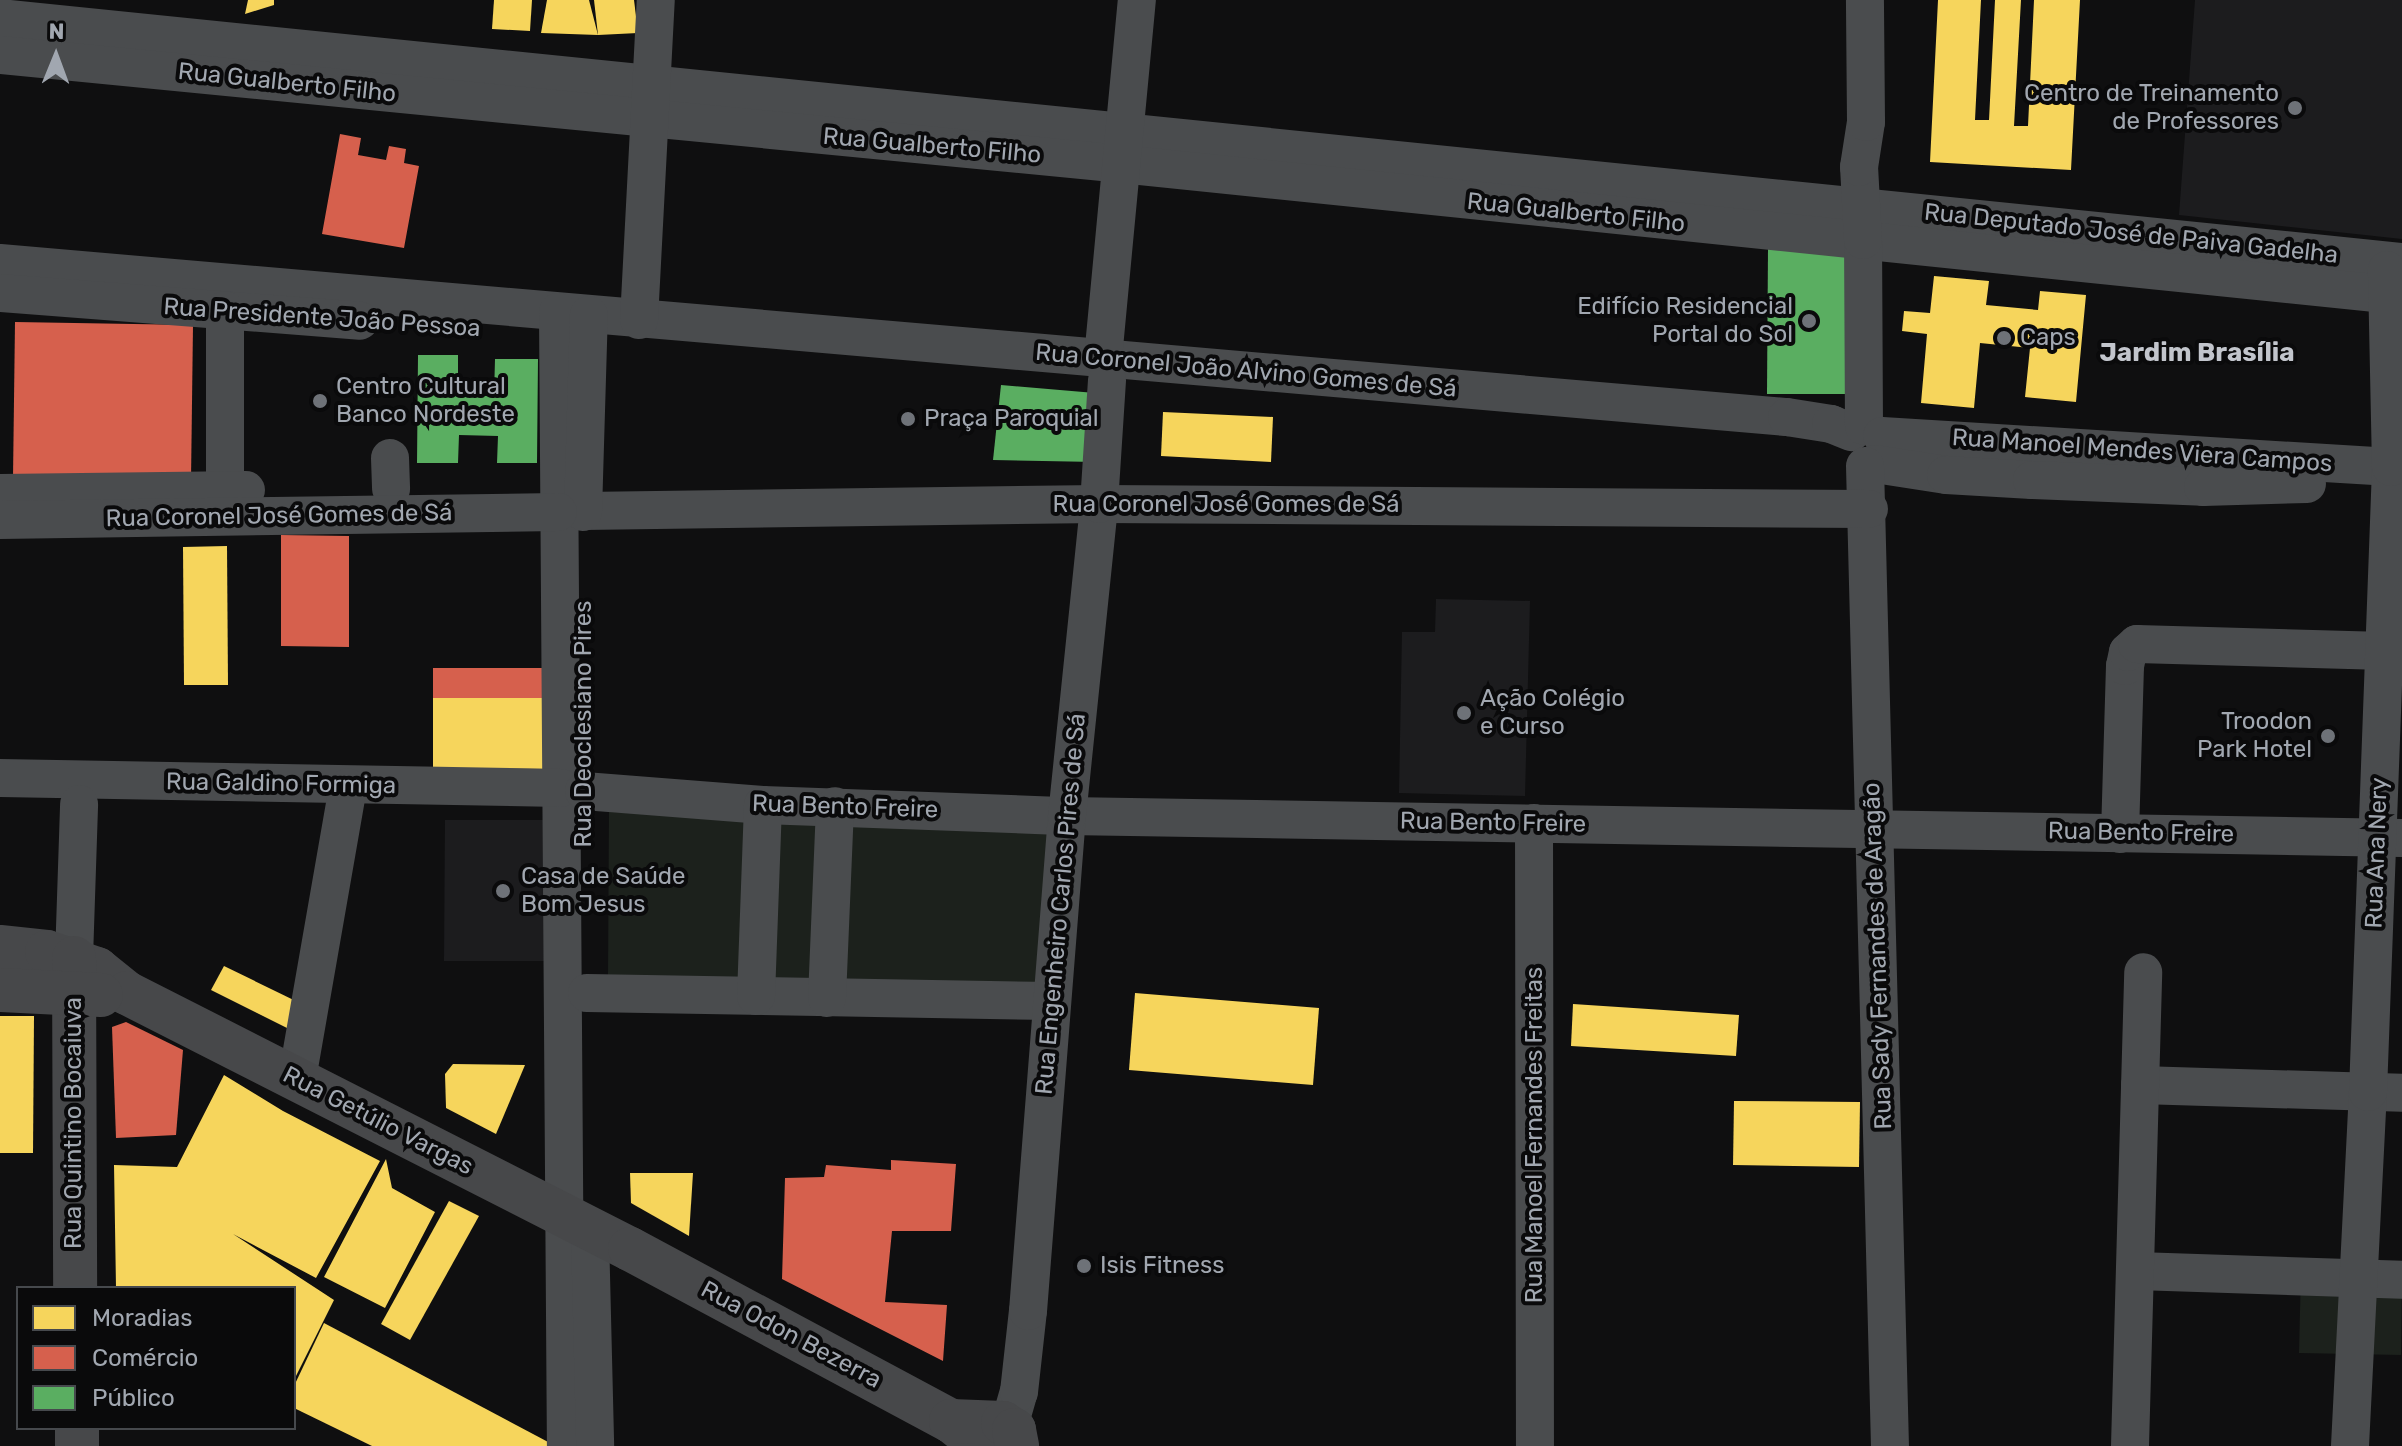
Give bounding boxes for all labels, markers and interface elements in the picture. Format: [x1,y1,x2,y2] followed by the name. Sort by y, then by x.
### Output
[16,16,96,96] north arrow
[48,18,65,45] text: N
[177,57,397,109] street label: Rua Gualberto Filho
[2024,80,2279,136] place label: Centro de Treinamento de Professores
[2286,99,2304,117] marker: Centro de Treinamento de Professores
[822,122,1042,170] street label: Rua Gualberto Filho
[1466,187,1686,239] street label: Rua Gualberto Filho
[1923,198,2339,270] street label: Rua Deputado José de Paiva Gadelha
[162,293,482,343] street label: Rua Presidente João Pessoa
[1577,293,1793,349] place label: Edifício Residencial Portal do Sol
[1800,312,1818,330] marker: Edifício Residencial Portal do Sol
[2020,324,2076,352] place label: Caps
[1995,329,2013,347] marker: Caps
[2099,337,2295,369] district label: Jardim Brasília
[1034,338,1458,404] street label: Rua Coronel João Alvino Gomes de Sá
[336,373,515,429] place label: Centro Cultural Banco Nordeste
[311,392,329,410] marker: Centro Cultural Banco Nordeste
[924,405,1099,433] place label: Praça Paroquial
[899,410,917,428] marker: Praça Paroquial
[1951,423,2333,479] street label: Rua Manoel Mendes Viera Campos
[1053,491,1399,519] street label: Rua Coronel José Gomes de Sá
[105,499,453,533] street label: Rua Coronel José Gomes de Sá
[570,601,598,847] street label: Rua Deoclesiano Pires
[1480,685,1625,741] place label: Ação Colégio e Curso
[1455,704,1473,722] marker: Ação Colégio e Curso
[2197,708,2312,764] place label: Troodon Park Hotel
[1030,712,1092,1096] street label: Rua Engenheiro Carlos Pires de Sá
[2319,727,2337,745] marker: Troodon Park Hotel
[166,768,396,800] street label: Rua Galdino Formiga
[2360,777,2394,929] street label: Rua Ana Nery
[1858,781,1898,1131] street label: Rua Sady Fernandes de Aragão
[751,789,939,825] street label: Rua Bento Freire
[1400,807,1586,839] street label: Rua Bento Freire
[2048,817,2234,849] street label: Rua Bento Freire
[521,863,686,919] place label: Casa de Saúde Bom Jesus
[492,880,514,902] marker: Casa de Saúde Bom Jesus
[1521,967,1549,1303] street label: Rua Manoel Fernandes Freitas
[60,997,88,1249] street label: Rua Quintino Bocaiuva
[278,1060,478,1182] street label: Rua Getúlio Vargas
[1100,1252,1224,1280] place label: Isis Fitness
[1075,1257,1093,1275] marker: Isis Fitness
[696,1275,886,1395] street label: Rua Odon Bezerra
[16,1286,296,1430] legend
[92,1304,193,1332] text: Moradias
[92,1344,198,1372] text: Comércio
[92,1384,175,1412] text: Público

